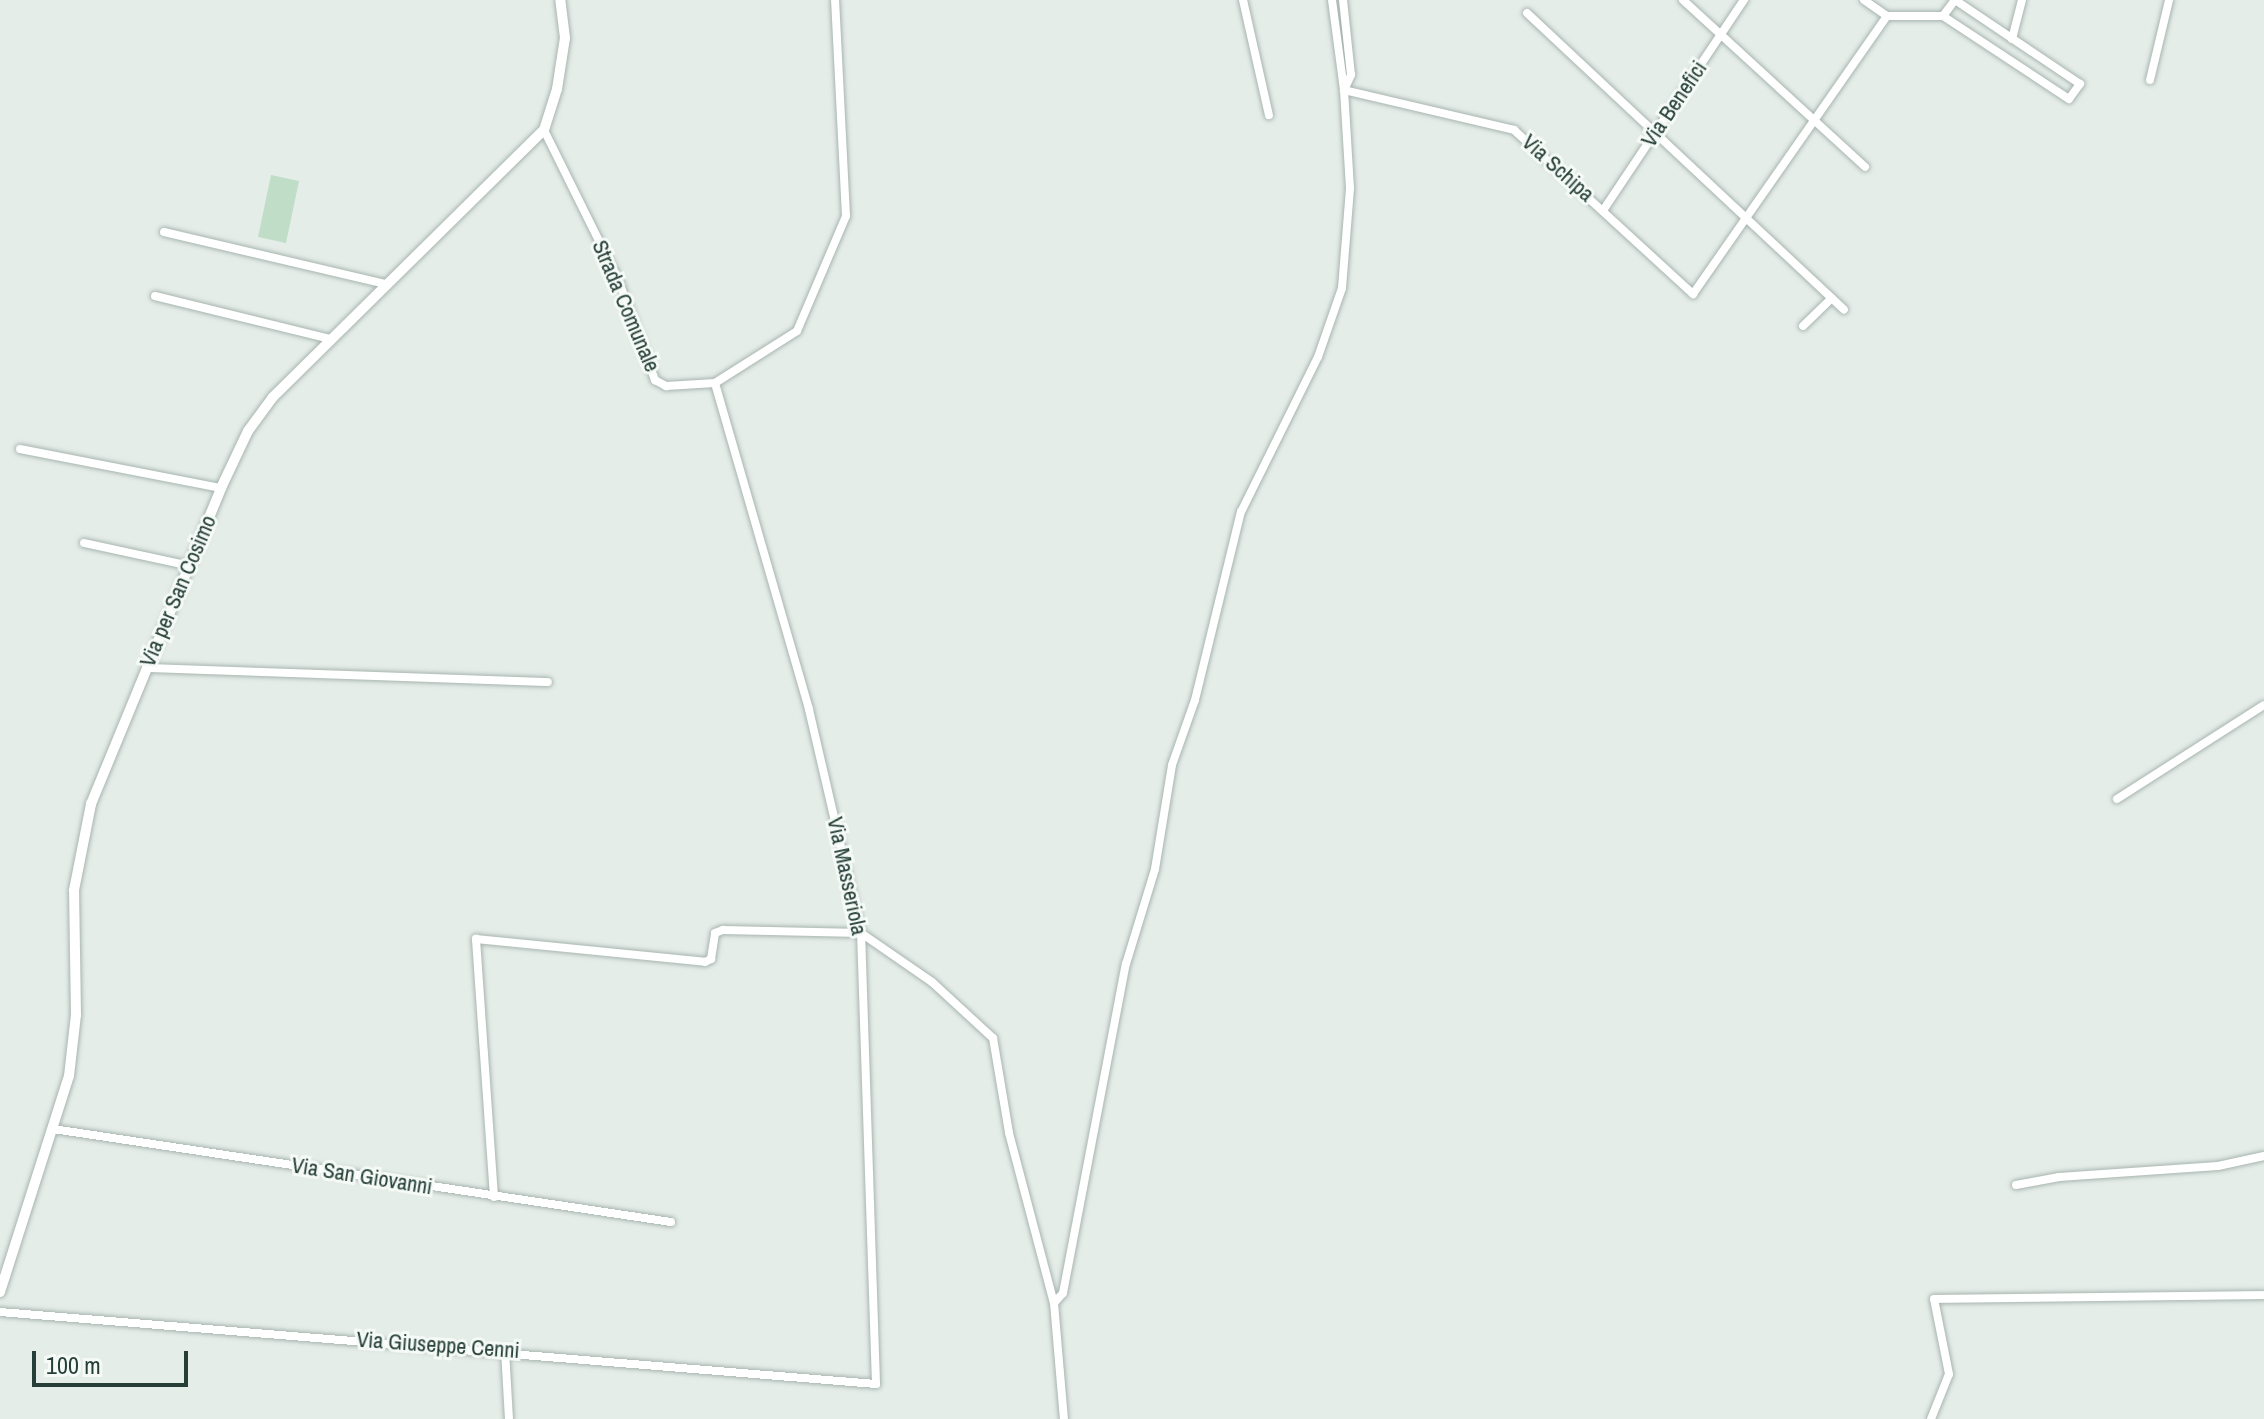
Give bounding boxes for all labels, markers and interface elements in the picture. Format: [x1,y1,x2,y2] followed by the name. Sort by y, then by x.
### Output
[1636,56,1712,152] street label: Via Benefici
[1516,129,1600,207] street label: Via Schipa
[586,236,666,376] street label: Strada Comunale
[134,511,222,671] street label: Via per San Cosimo
[822,815,872,937] street label: Via Masseriola
[290,1152,434,1200] street label: Via San Giovanni
[356,1326,520,1364] street label: Via Giuseppe Cenni
[36,1335,192,1385] scale bar
[46,1349,101,1381] text: 100 m

